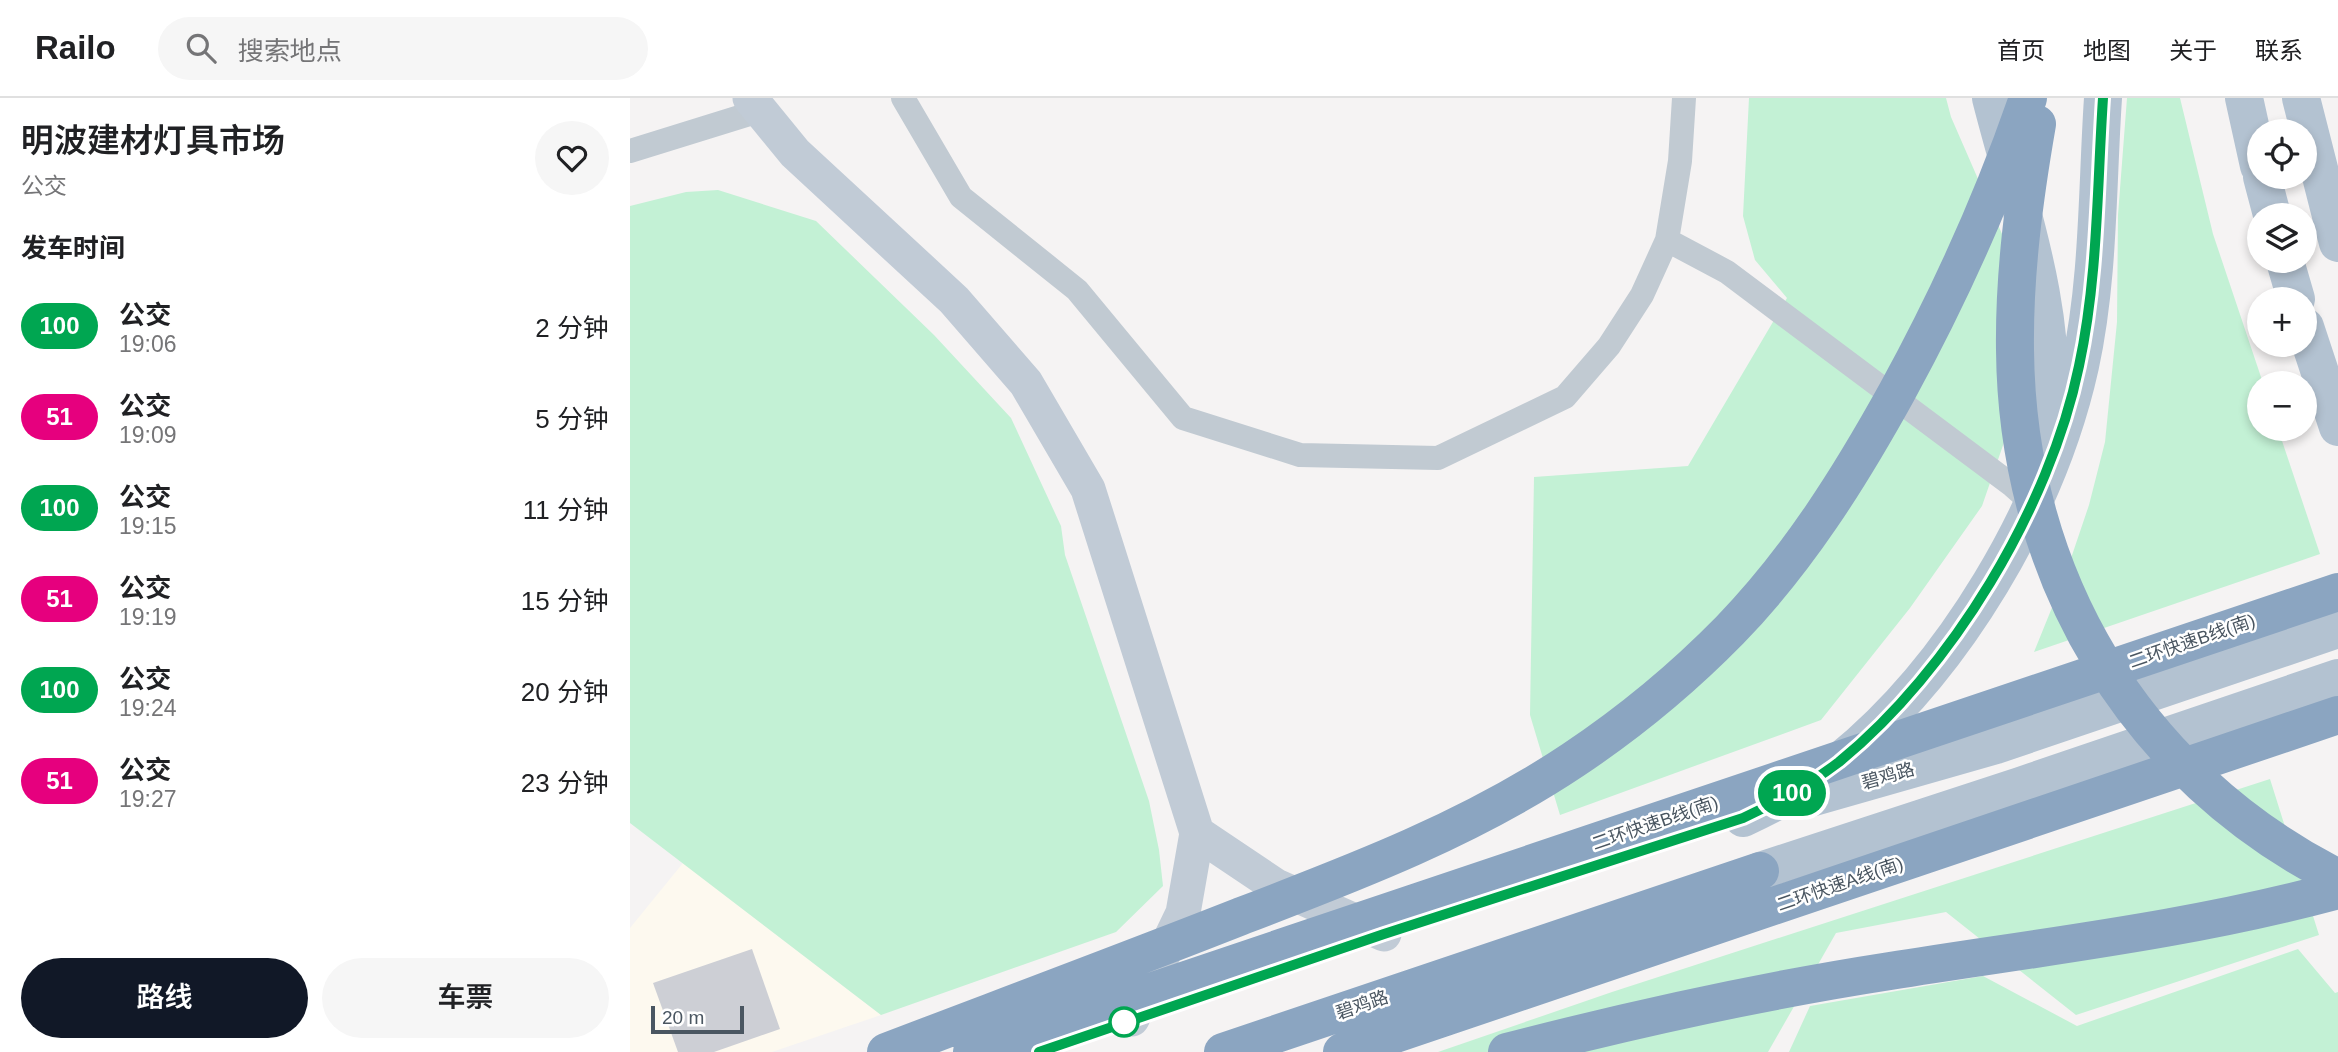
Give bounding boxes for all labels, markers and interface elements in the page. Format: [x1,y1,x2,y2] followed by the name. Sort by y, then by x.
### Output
[158,17,648,80] search box
[35,29,116,66] text: Railo
[182,29,220,67] icon: search
[238,36,342,66] text: 搜索地点
[1997,37,2045,64] text: 首页
[2083,37,2131,64] text: 地图
[2169,37,2217,64] text: 关于
[2255,37,2303,64] text: 联系
[2247,119,2317,441] map controls
[2247,119,2317,189] button: locate
[535,121,609,195] button: heart
[21,122,285,159] text: 明波建材灯具市场
[21,173,67,199] text: 公交
[2247,203,2317,273] button: layers
[21,233,125,263] text: 发车时间
[2247,287,2317,357] button: +
[119,300,171,330] text: 公交
[39,312,80,339] text: 100
[535,313,609,343] text: 2 分钟
[119,331,177,357] text: 19:06
[2247,371,2317,441] button: −
[119,391,171,421] text: 公交
[46,403,73,430] text: 51
[535,404,609,434] text: 5 分钟
[119,422,177,448] text: 19:09
[119,482,171,512] text: 公交
[39,494,80,521] text: 100
[523,495,609,525] text: 11 分钟
[119,513,177,539] text: 19:15
[119,573,171,603] text: 公交
[46,585,73,612] text: 51
[521,586,609,616] text: 15 分钟
[119,604,177,630] text: 19:19
[2126,610,2258,672] street label: 二环快速B线(南)
[119,664,171,694] text: 公交
[39,676,80,703] text: 100
[521,677,609,707] text: 20 分钟
[119,695,177,721] text: 19:24
[119,755,171,785] text: 公交
[1859,759,1917,793] street label: 碧鸡路
[46,767,73,794] text: 51
[521,768,609,798] text: 23 分钟
[1752,770,1832,816] line badge: 100
[1772,779,1812,806] text: 100
[119,786,177,812] text: 19:27
[1589,792,1721,854] street label: 二环快速B线(南)
[1774,853,1906,915] street label: 二环快速A线(南)
[21,958,308,1038] button: 路线
[322,958,609,1038] button: 车票
[1333,987,1391,1023] street label: 碧鸡路
[651,1003,744,1035] scale bar
[662,1007,704,1028] text: 20 m
[1109,1007,1139,1037] unlabelled marker

